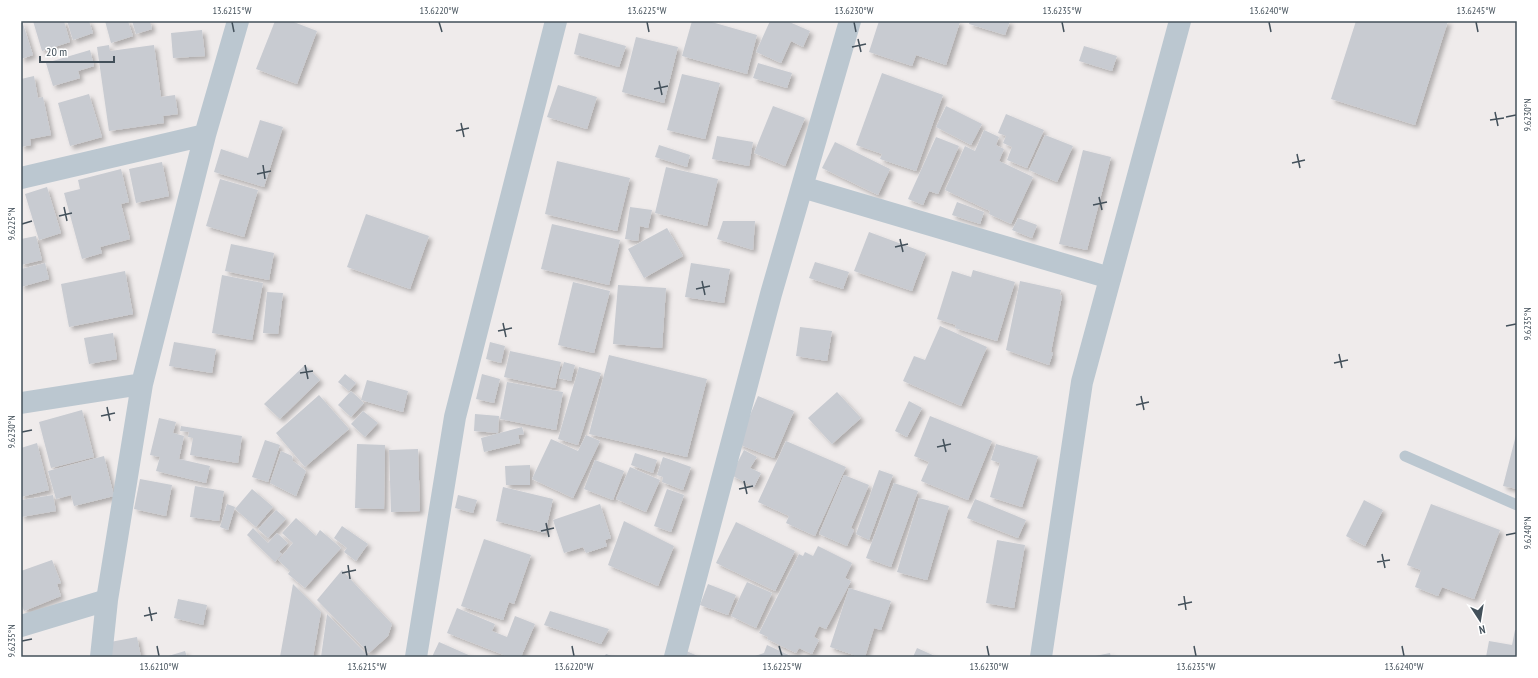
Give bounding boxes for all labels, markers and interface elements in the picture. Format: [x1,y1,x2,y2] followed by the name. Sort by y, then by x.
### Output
[213,4,252,17] text: 13.6215°W
[420,4,459,17] text: 13.6220°W
[628,4,667,17] text: 13.6225°W
[835,4,874,17] text: 13.6230°W
[1043,4,1082,17] text: 13.6235°W
[1250,4,1289,17] text: 13.6240°W
[1457,4,1496,17] text: 13.6245°W
[40,38,114,64] scale bar
[46,44,67,59] text: 20 m
[1521,98,1534,132] text: 9.6230°N
[5,207,18,241] text: 9.6225°N
[1521,307,1534,341] text: 9.6235°N
[5,415,18,449] text: 9.6230°N
[1521,516,1534,550] text: 9.6240°N
[1460,600,1500,640] north arrow
[1478,622,1486,637] text: N
[5,624,18,658] text: 9.6235°N
[140,660,179,673] text: 13.6210°W
[348,660,387,673] text: 13.6215°W
[555,660,594,673] text: 13.6220°W
[763,660,802,673] text: 13.6225°W
[970,660,1009,673] text: 13.6230°W
[1177,660,1216,673] text: 13.6235°W
[1385,660,1424,673] text: 13.6240°W

